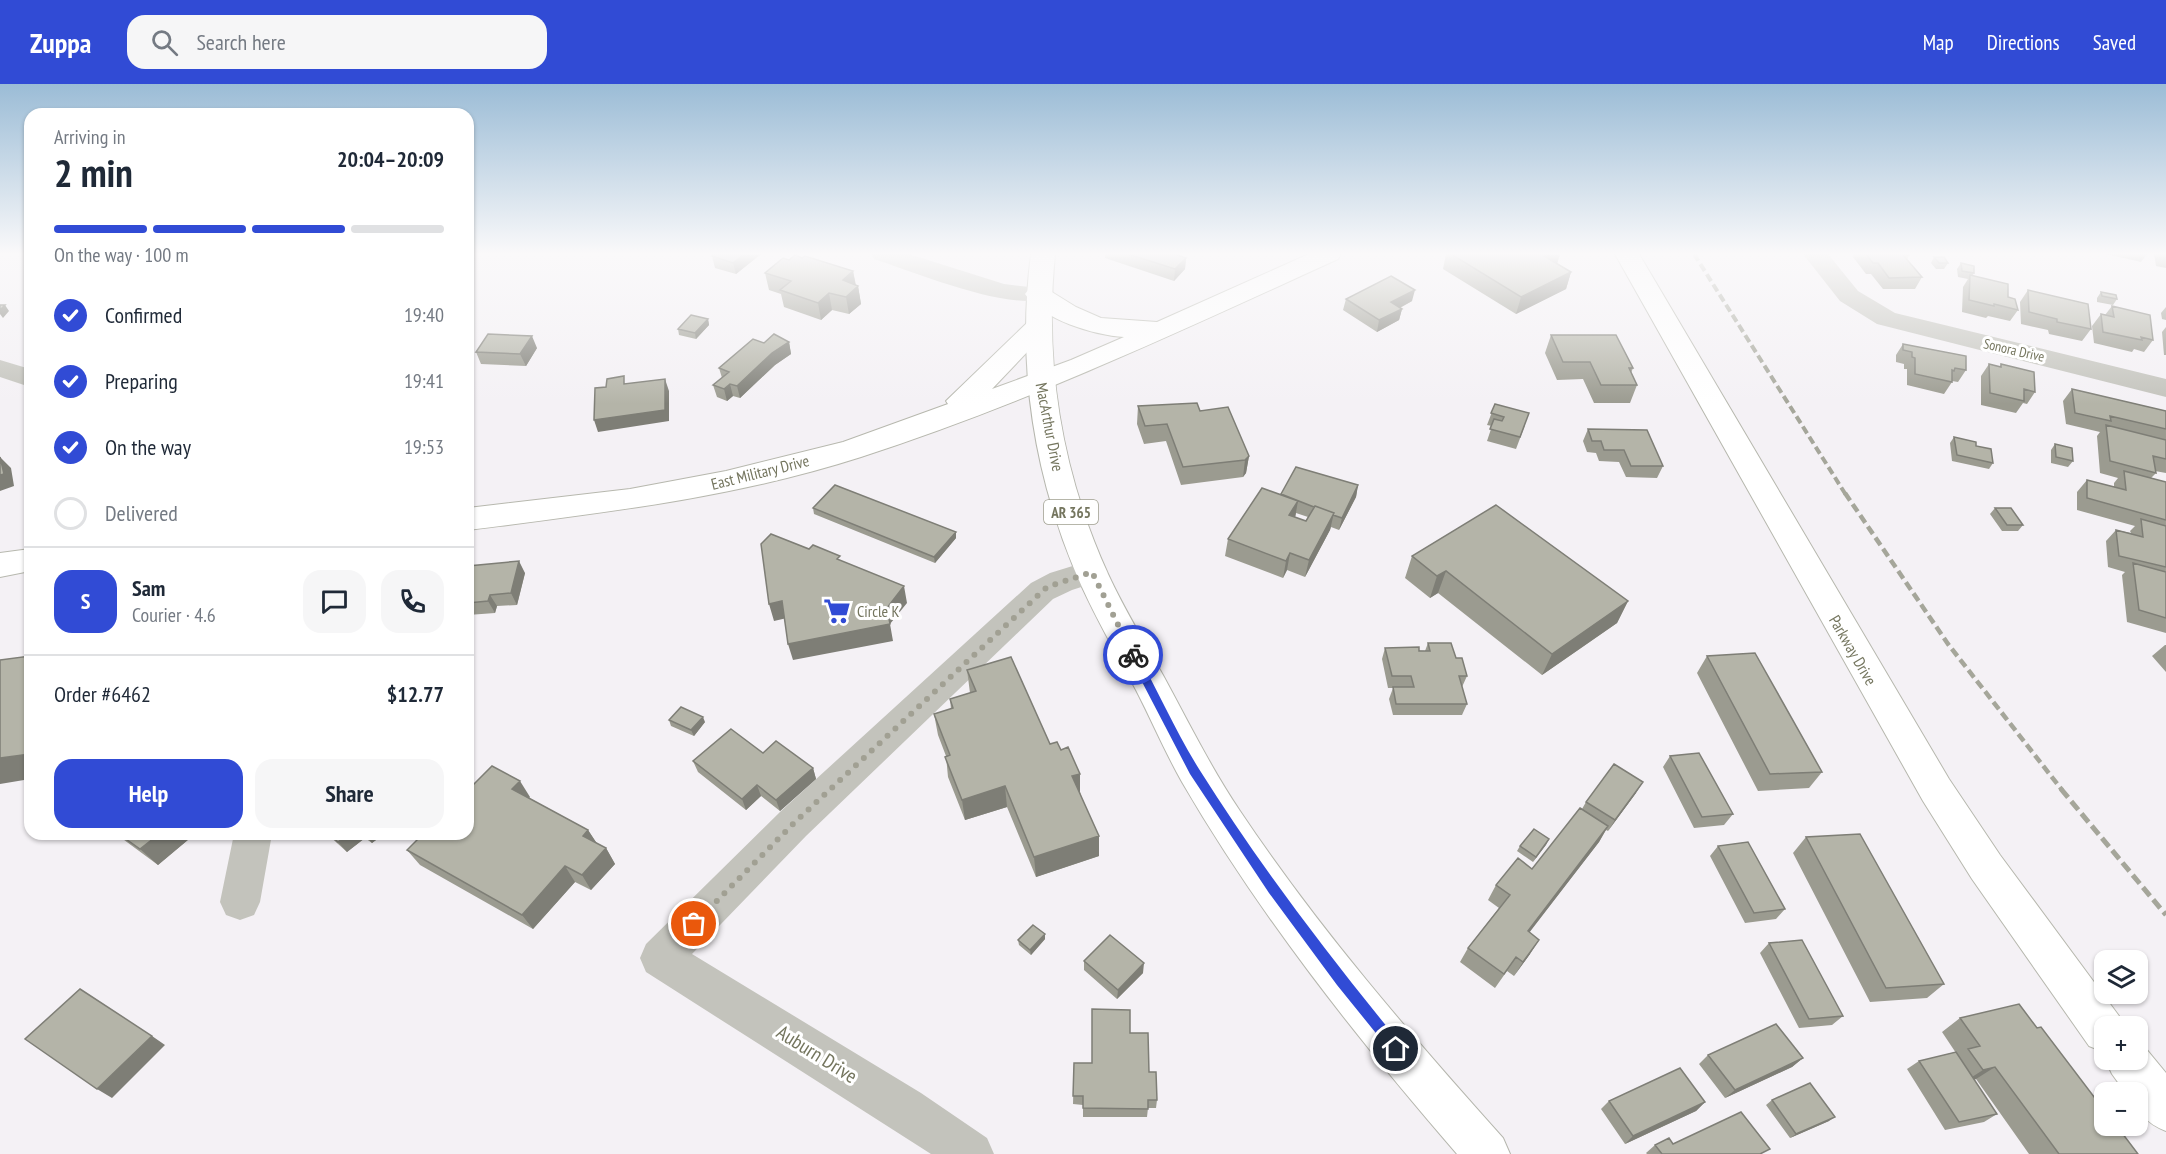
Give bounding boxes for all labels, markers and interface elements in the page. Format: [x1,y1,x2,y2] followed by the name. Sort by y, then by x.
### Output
[127,15,547,69] search box
[30,24,91,61] text: Zuppa
[148,26,181,59] icon: search
[196,28,286,56] text: Search here
[1923,29,1954,56] text: Map
[1987,29,2060,56] text: Directions
[2093,29,2136,56] text: Saved
[54,124,126,150] text: Arriving in
[337,145,444,173] text: 20:04–20:09
[54,147,133,198] text: 2 min
[54,242,189,268] text: On the way · 100 m
[54,299,87,332] icon: check
[105,301,182,329] text: Confirmed
[404,302,444,328] text: 19:40
[1982,334,2046,366] street label: Sonora Drive
[54,365,87,398] icon: check
[105,367,178,395] text: Preparing
[404,368,444,394] text: 19:41
[1032,381,1068,473] street label: MacArthur Drive
[54,431,87,464] icon: check
[105,433,191,461] text: On the way
[404,434,444,460] text: 19:53
[709,450,811,494] street label: East Military Drive
[105,499,178,527] text: Delivered
[1044,500,1098,524] road number: AR 365
[303,570,366,633] button: chat
[381,570,444,633] button: phone
[132,574,165,602] text: Sam
[81,587,90,615] text: S
[822,596,852,626] supermarket icon: Circle K
[857,601,900,621] place label: Circle K
[132,602,216,628] text: Courier · 4.6
[1825,611,1881,689] street label: Parkway Drive
[1103,625,1163,685] courier
[1117,639,1150,672] icon: bike
[54,680,151,708] text: Order #6462
[387,680,444,708] text: $12.77
[54,759,243,828] button: Help
[255,759,444,828] button: Share
[668,898,719,949] pin
[677,907,710,940] icon: bag
[2094,950,2148,1136] map controls
[2094,950,2148,1004] button: layers
[2094,1016,2148,1070] button: +
[772,1019,862,1089] street label: Auburn Drive
[1370,1023,1421,1074] pin
[1379,1032,1412,1065] icon: home
[2094,1082,2148,1136] button: −

